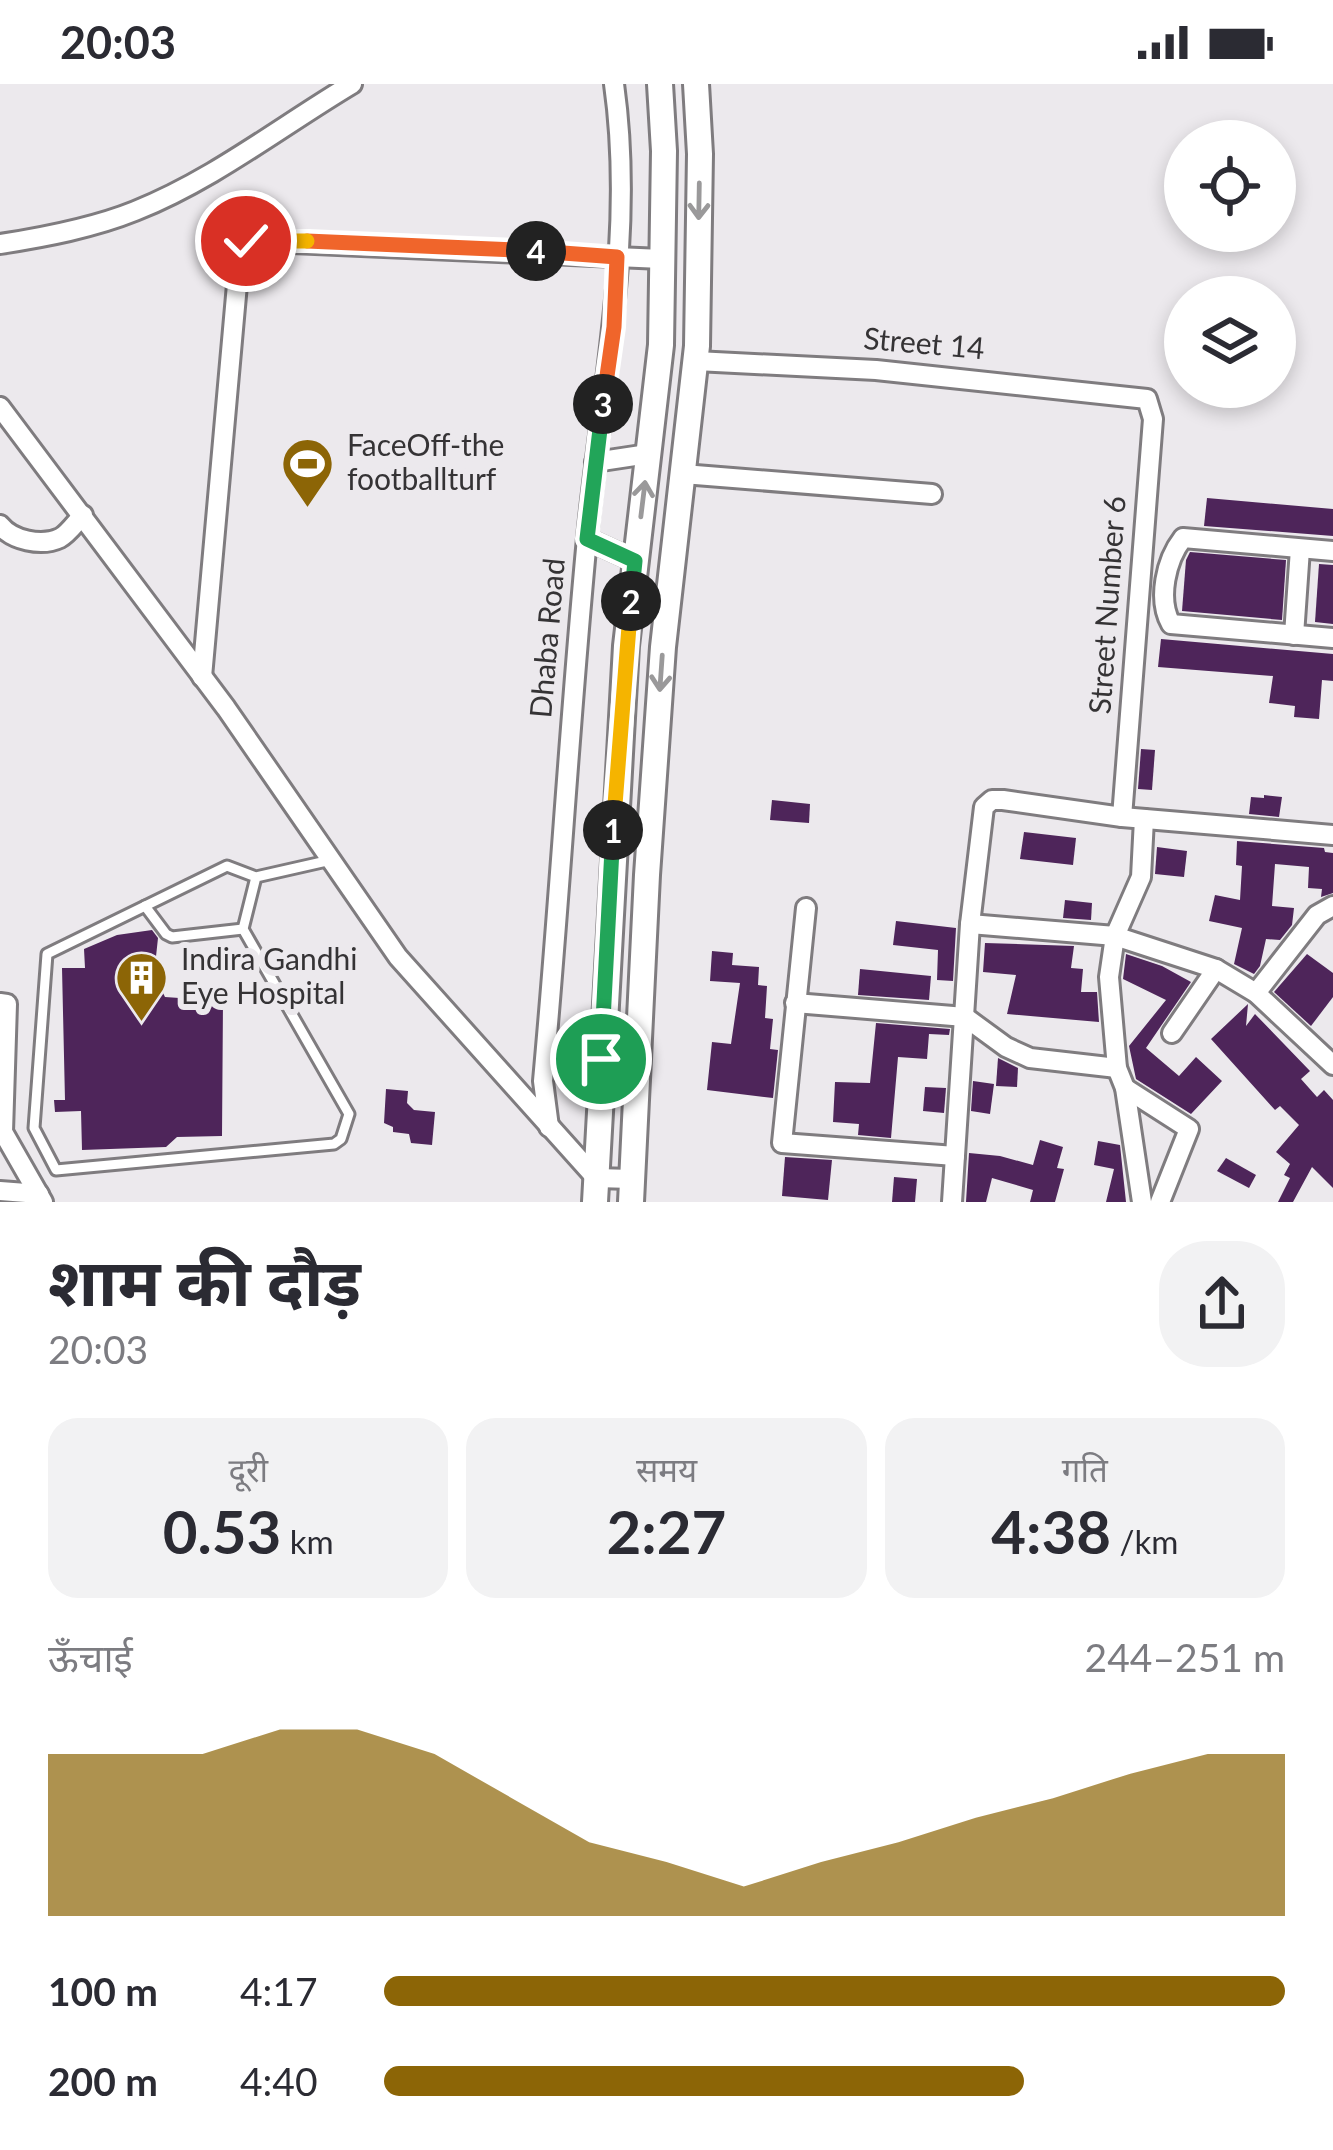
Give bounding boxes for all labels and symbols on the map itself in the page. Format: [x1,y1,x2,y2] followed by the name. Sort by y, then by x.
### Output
[688,181,711,220] one-way arrow
[195,190,297,292] pin
[506,221,566,281] pin: 4
[862,319,986,365] street label: Street 14
[573,374,633,434] pin: 3
[347,426,504,496] place label: FaceOff-the footballturf
[280,435,336,509] sports icon: FaceOff-the footballturf
[632,480,654,519] one-way arrow
[1080,495,1132,715] street label: Street Number 6
[521,556,571,719] street label: Dhaba Road
[601,571,661,631] pin: 2
[649,653,672,692] one-way arrow
[583,800,643,860] pin: 1
[181,940,357,1010] place label: Indira Gandhi Eye Hospital
[114,949,170,1023] building icon: Indira Gandhi Eye Hospital
[550,1008,652,1110] pin

